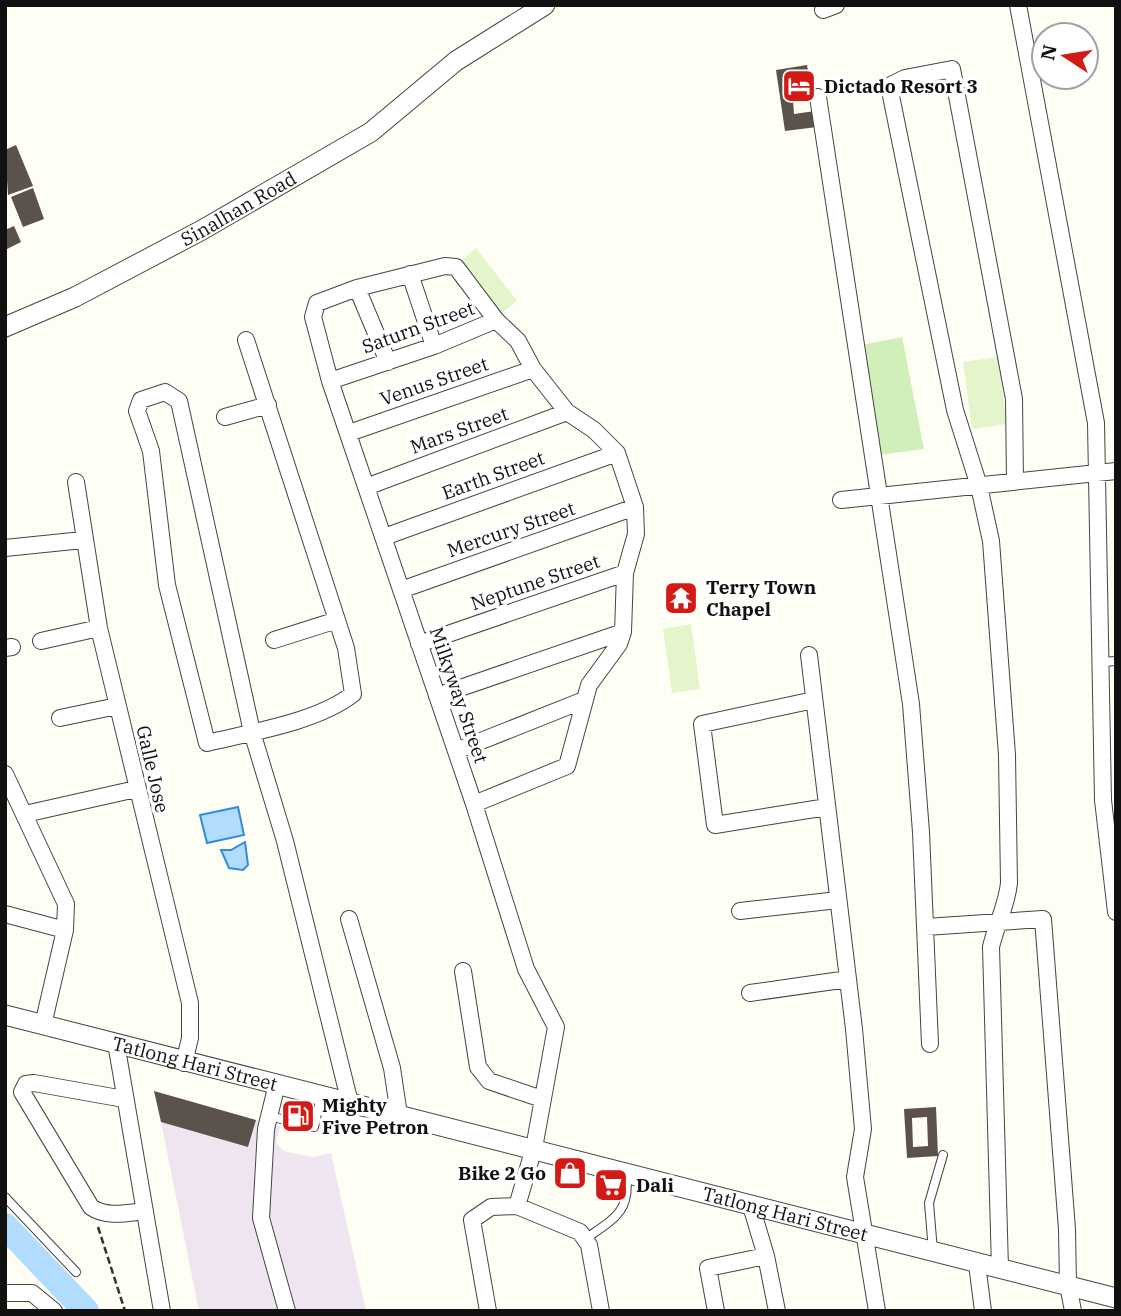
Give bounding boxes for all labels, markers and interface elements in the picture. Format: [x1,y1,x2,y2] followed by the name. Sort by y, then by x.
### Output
[1030,21,1100,91] north arrow
[1035,43,1062,62] text: N
[780,67,818,105] hotel icon: Dictado Resort 3
[824,74,978,98] place label: Dictado Resort 3
[176,166,301,251] street label: Sinalhan Road
[358,295,478,358] street label: Saturn Street
[377,351,491,411] street label: Venus Street
[407,401,511,459] street label: Mars Street
[438,445,548,505] street label: Earth Street
[444,496,578,562] street label: Mercury Street
[467,549,603,615] street label: Neptune Street
[706,575,817,621] place label: Terry Town Chapel
[662,579,700,617] temple icon: Terry Town Chapel
[424,624,494,767] street label: Milkyway Street
[131,723,175,815] street label: Galle Jose
[110,1031,280,1096] street label: Tatlong Hari Street
[322,1093,429,1139] place label: Mighty Five Petron
[279,1097,317,1135] fuel station icon: Mighty Five Petron
[551,1154,589,1192] shop icon: Bike 2 Go
[458,1161,546,1185] place label: Bike 2 Go
[592,1166,630,1204] supermarket icon: Dali
[636,1173,674,1197] place label: Dali
[700,1181,870,1246] street label: Tatlong Hari Street

